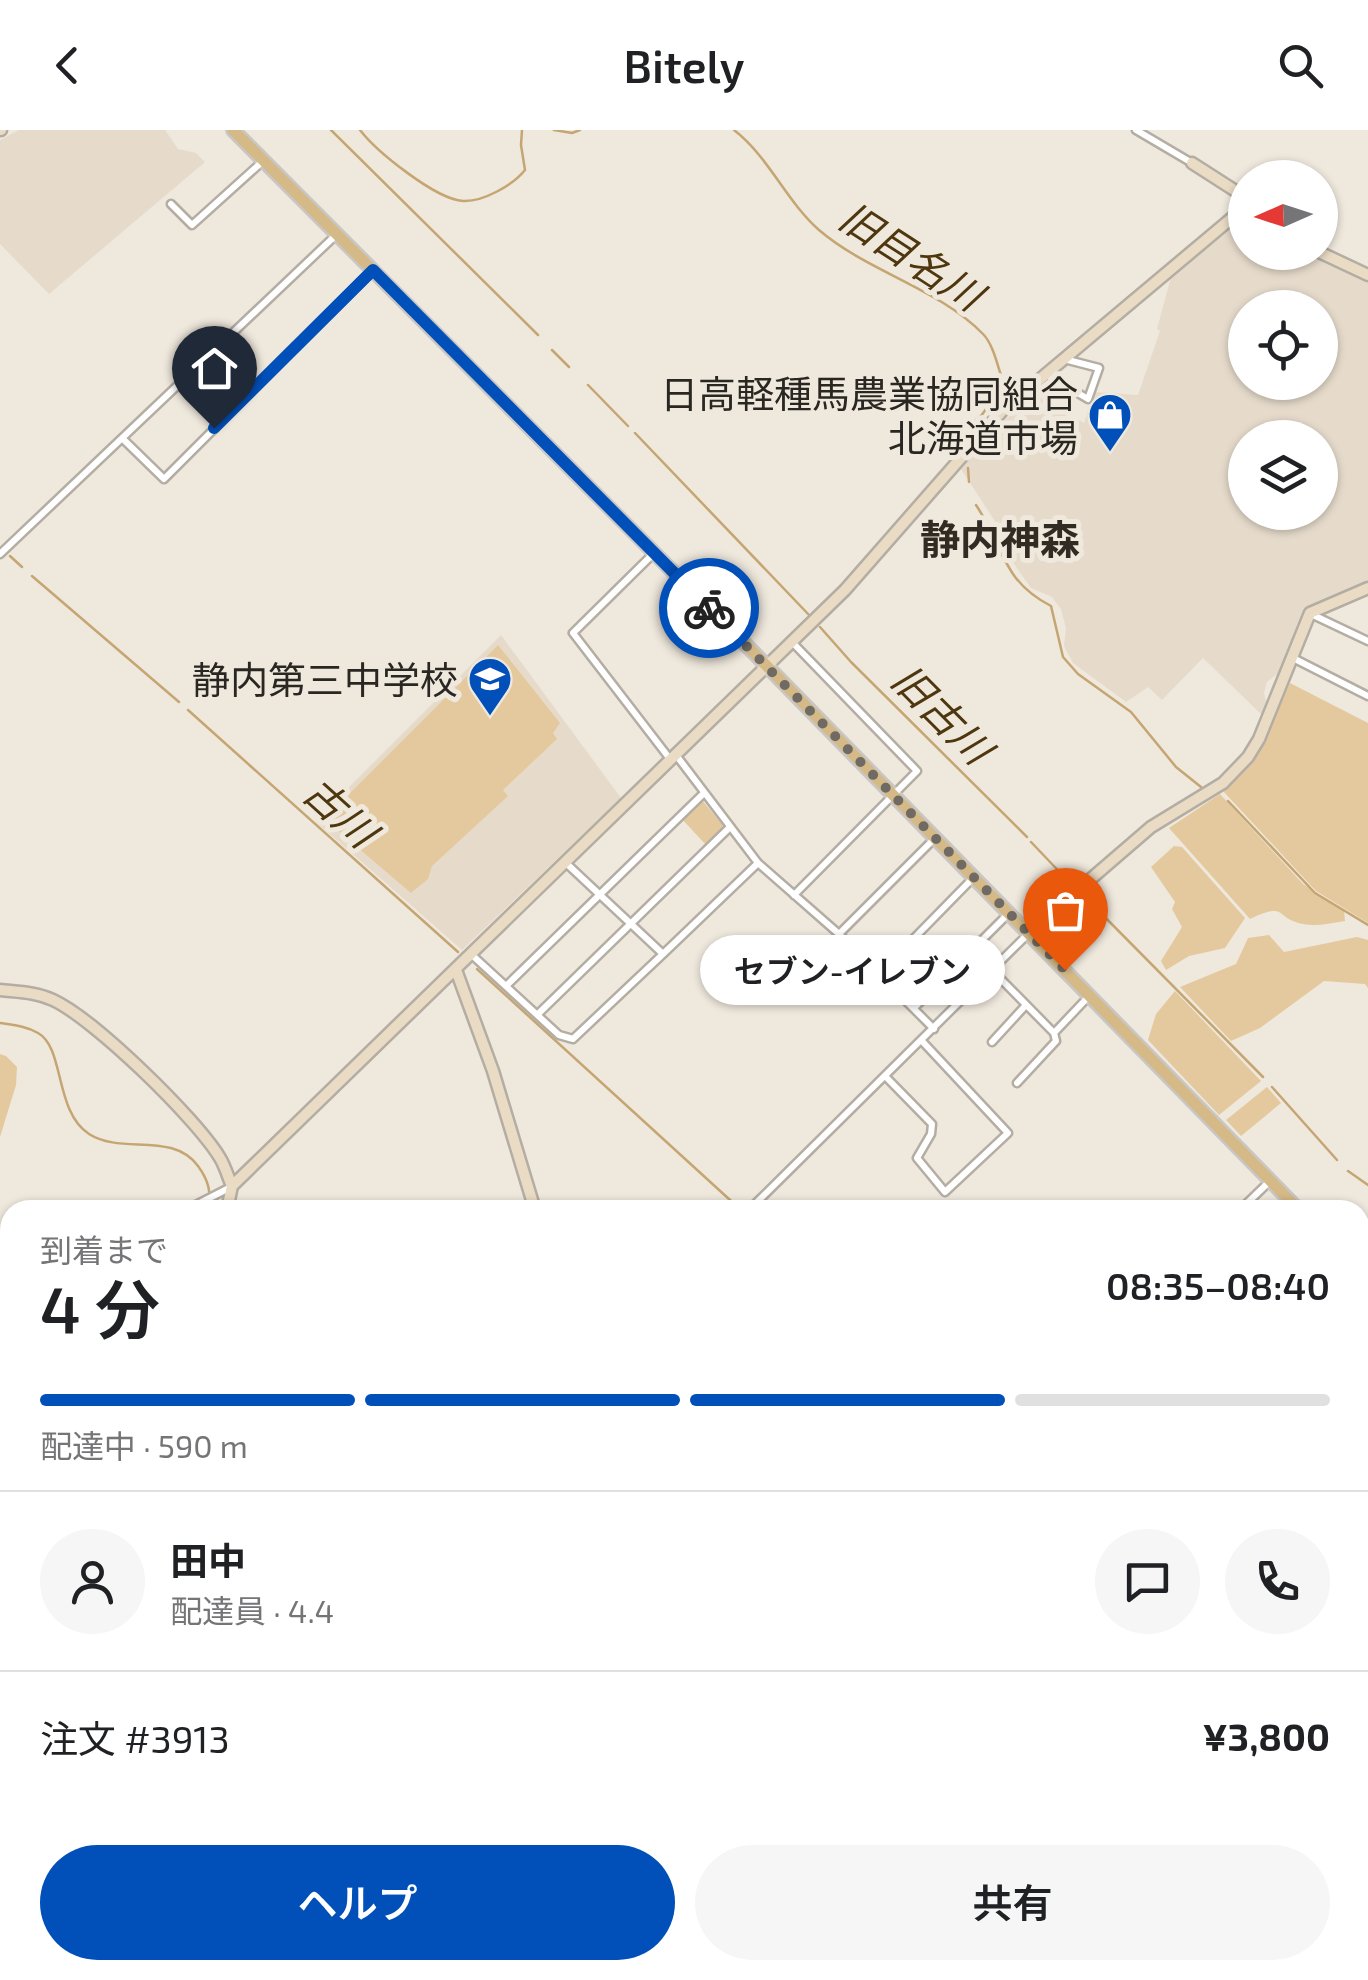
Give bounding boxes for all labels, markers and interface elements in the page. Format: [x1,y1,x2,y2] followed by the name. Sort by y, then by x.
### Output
[40,38,95,93] icon: back
[624,38,744,92] text: Bitely
[1273,38,1328,93] icon: search
[1228,160,1338,270] north arrow
[1228,160,1338,530] map controls
[832,191,996,321] water label: 旧目名川
[1228,290,1338,400] button: locate
[172,326,257,429] pin
[187,341,242,396] icon: home
[660,370,1078,460] place label: 日高軽種馬農業協同組合 北海道市場
[1087,392,1133,453] shop icon: 日高軽種馬農業協同組合 北海道市場
[1228,420,1338,530] button: layers
[920,514,1080,562] district label: 静内神森
[659,558,759,658] courier
[682,581,737,636] icon: bike
[884,654,1005,775] water label: 旧古川
[192,656,458,702] place label: 静内第三中学校
[467,656,513,717] school or university icon: 静内第三中学校
[295,766,390,858] water label: 古川
[1023,868,1108,971] pin
[1038,883,1093,938] icon: bag
[700,935,1005,1005] callout: セブン-イレブン
[734,951,971,989] text: セブン-イレブン
[40,1230,168,1268] text: 到着まで
[1106,1262,1330,1308] text: 08:35–08:40
[40,1269,160,1347] text: 4 分
[40,1426,248,1464] text: 配達中 · 590 m
[40,1529,145,1634] button: person
[1095,1529,1200,1634] button: chat
[1225,1529,1330,1634] button: phone
[170,1537,246,1583] text: 田中
[170,1591,334,1629] text: 配達員 · 4.4
[1202,1713,1330,1759] text: ¥3,800
[40,1715,230,1761] text: 注文 #3913
[40,1845,675,1960] button: ヘルプ
[695,1845,1330,1960] button: 共有

